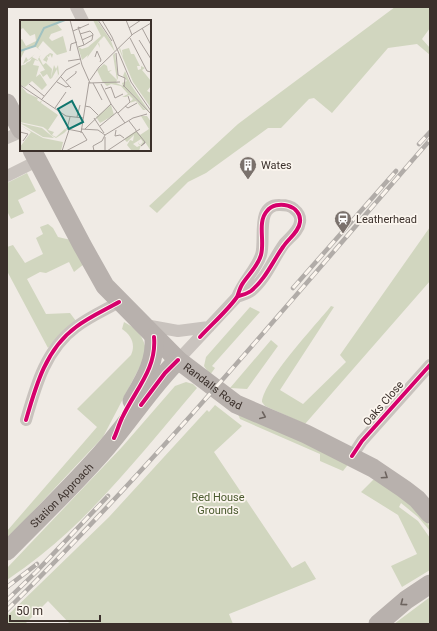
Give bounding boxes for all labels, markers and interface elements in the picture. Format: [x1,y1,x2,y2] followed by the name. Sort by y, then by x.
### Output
[20,20,151,151] inset map
[238,155,258,180] building icon: Wates
[261,159,292,172] place label: Wates
[333,209,353,234] station icon: Leatherhead
[356,213,417,226] place label: Leatherhead
[181,360,244,413] street label: Randalls Road
[360,378,406,428] street label: Oaks Close
[259,411,267,419] one-way arrow
[28,461,96,531] street label: Station Approach
[381,471,388,479] one-way arrow
[191,491,245,517] park label: Red House Grounds
[10,597,100,623] scale bar
[401,598,408,605] one-way arrow
[16,604,43,618] text: 50 m

